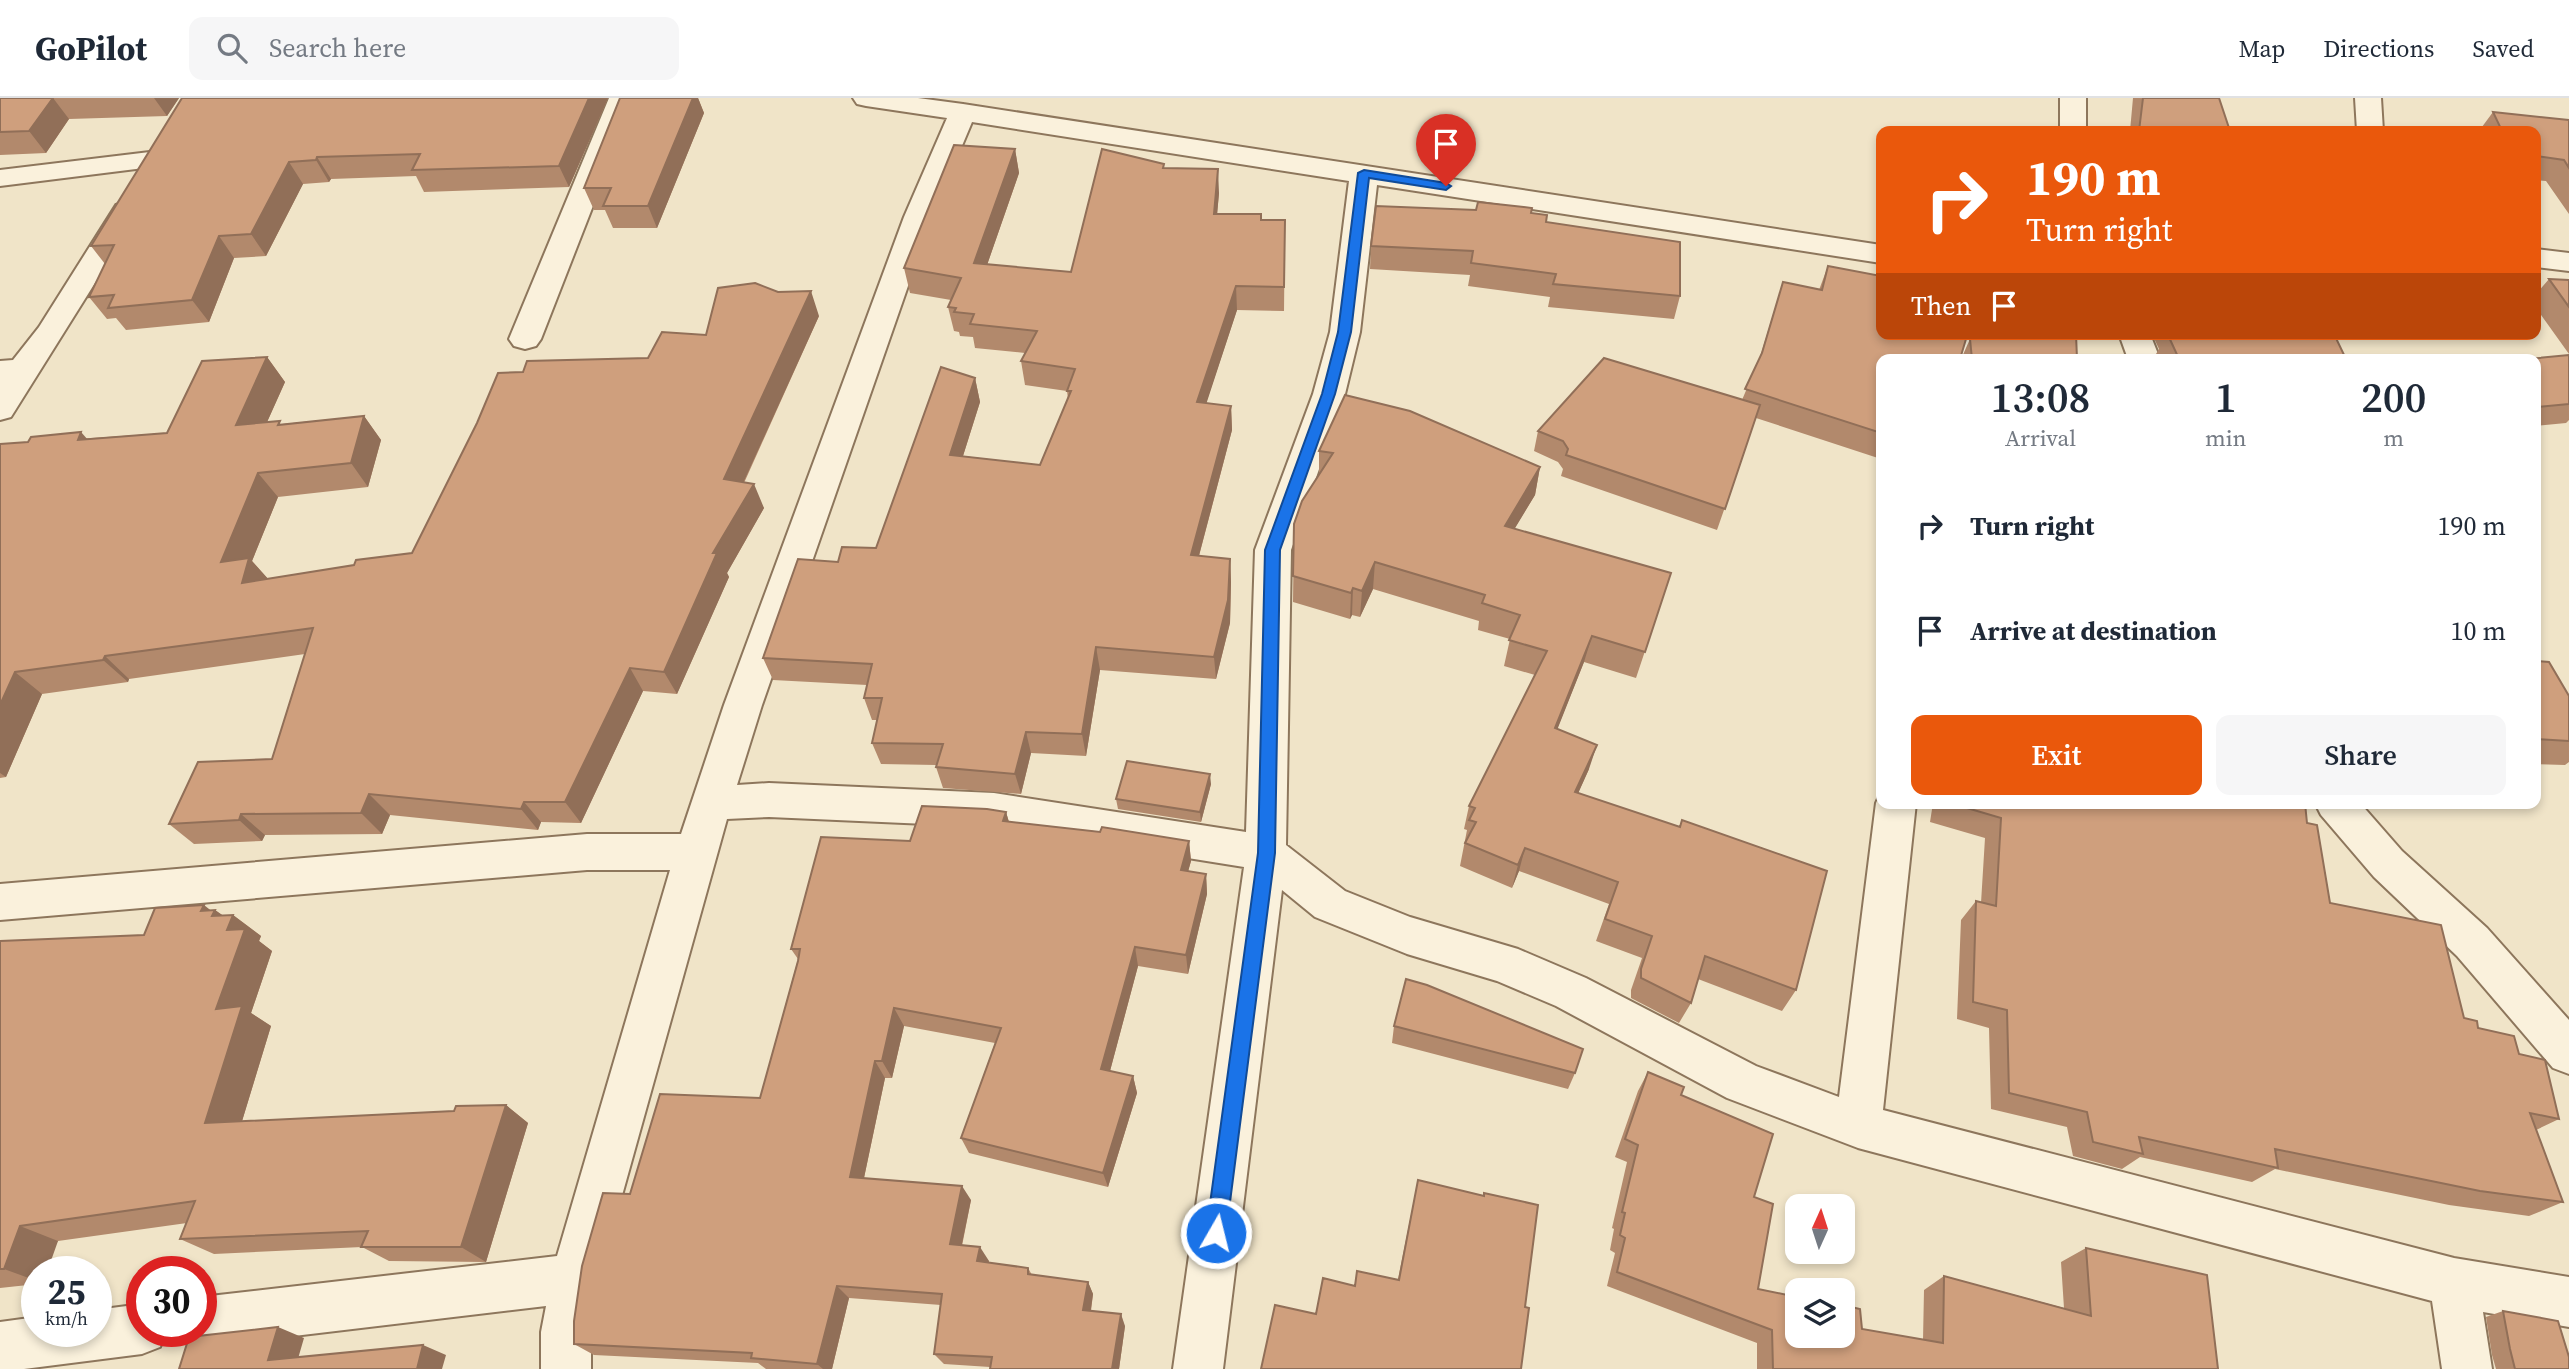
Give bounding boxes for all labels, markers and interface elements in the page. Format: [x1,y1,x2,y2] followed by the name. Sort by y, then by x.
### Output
[189,17,679,80] search box
[35,26,147,71] text: GoPilot
[213,29,251,67] icon: search
[269,30,406,66] text: Search here
[2238,32,2285,65] text: Map
[2323,32,2434,65] text: Directions
[2472,32,2534,65] text: Saved
[1416,114,1476,186] pin
[1427,125,1465,163] icon: arrive
[2026,144,2161,211] text: 190 m
[1911,154,2002,245] icon: right
[2026,208,2172,252] text: Turn right
[1985,287,2023,325] icon: arrive
[1911,288,1971,324] text: Then
[1990,368,2090,426] text: 13:08
[2215,368,2237,426] text: 1
[2361,368,2426,426] text: 200
[2005,422,2076,454] text: Arrival
[2205,422,2246,454] text: min
[2383,422,2404,454] text: m
[1911,507,1949,545] icon: right
[1970,508,2094,544] text: Turn right
[2438,508,2506,544] text: 190 m
[1911,612,1949,650] icon: arrive
[1970,613,2217,649] text: Arrive at destination
[2451,613,2506,649] text: 10 m
[1911,715,2202,795] button: Exit
[2216,715,2506,795] button: Share
[1785,1194,1855,1264] north arrow
[1785,1194,1855,1348] map controls
[1179,1196,1253,1270] position arrow
[126,1256,217,1347] speed limit sign: 30
[48,1268,85,1316] text: 25
[1785,1278,1855,1348] button: layers
[45,1306,88,1331] text: km/h

